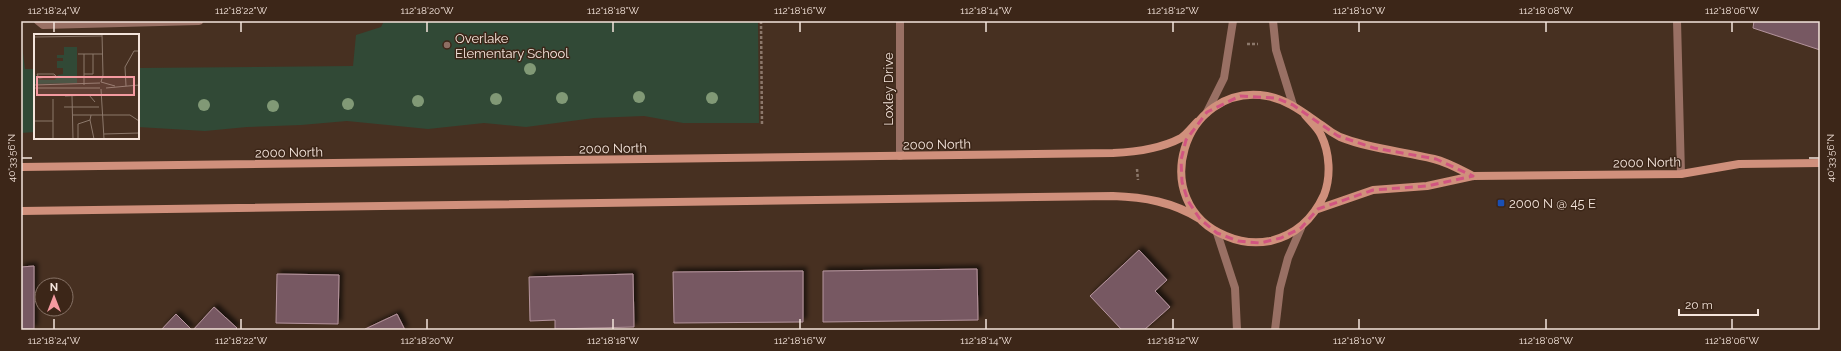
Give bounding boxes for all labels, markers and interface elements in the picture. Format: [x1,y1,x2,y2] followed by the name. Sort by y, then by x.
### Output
[28,5,81,16] text: 112°18'24"W
[215,5,268,16] text: 112°18'22"W
[400,5,454,16] text: 112°18'20"W
[587,5,640,16] text: 112°18'18"W
[774,5,827,16] text: 112°18'16"W
[960,5,1012,16] text: 112°18'14"W
[1147,5,1199,16] text: 112°18'12"W
[1333,5,1386,16] text: 112°18'10"W
[1519,5,1573,16] text: 112°18'08"W
[1705,5,1760,16] text: 112°18'06"W
[455,31,569,61] place label: Overlake Elementary School
[34,34,139,139] inset map
[442,40,452,50] marker: Overlake Elementary School
[881,52,896,126] street label: Loxley Drive
[6,134,17,182] text: 40°33'56"N
[1825,134,1836,182] text: 40°33'56"N
[903,136,971,153] street label: 2000 North
[579,140,647,157] street label: 2000 North
[255,144,323,161] street label: 2000 North
[1613,154,1681,171] street label: 2000 North
[1509,196,1596,211] place label: 2000 N @ 45 E
[1496,198,1506,208] marker: 2000 N @ 45 E
[34,277,74,317] north arrow
[50,281,58,294] text: N
[1679,291,1758,317] scale bar
[1685,298,1713,312] text: 20 m
[28,335,81,346] text: 112°18'24"W
[215,335,268,346] text: 112°18'22"W
[400,335,454,346] text: 112°18'20"W
[587,335,640,346] text: 112°18'18"W
[774,335,827,346] text: 112°18'16"W
[960,335,1012,346] text: 112°18'14"W
[1147,335,1199,346] text: 112°18'12"W
[1333,335,1386,346] text: 112°18'10"W
[1519,335,1573,346] text: 112°18'08"W
[1705,335,1760,346] text: 112°18'06"W

